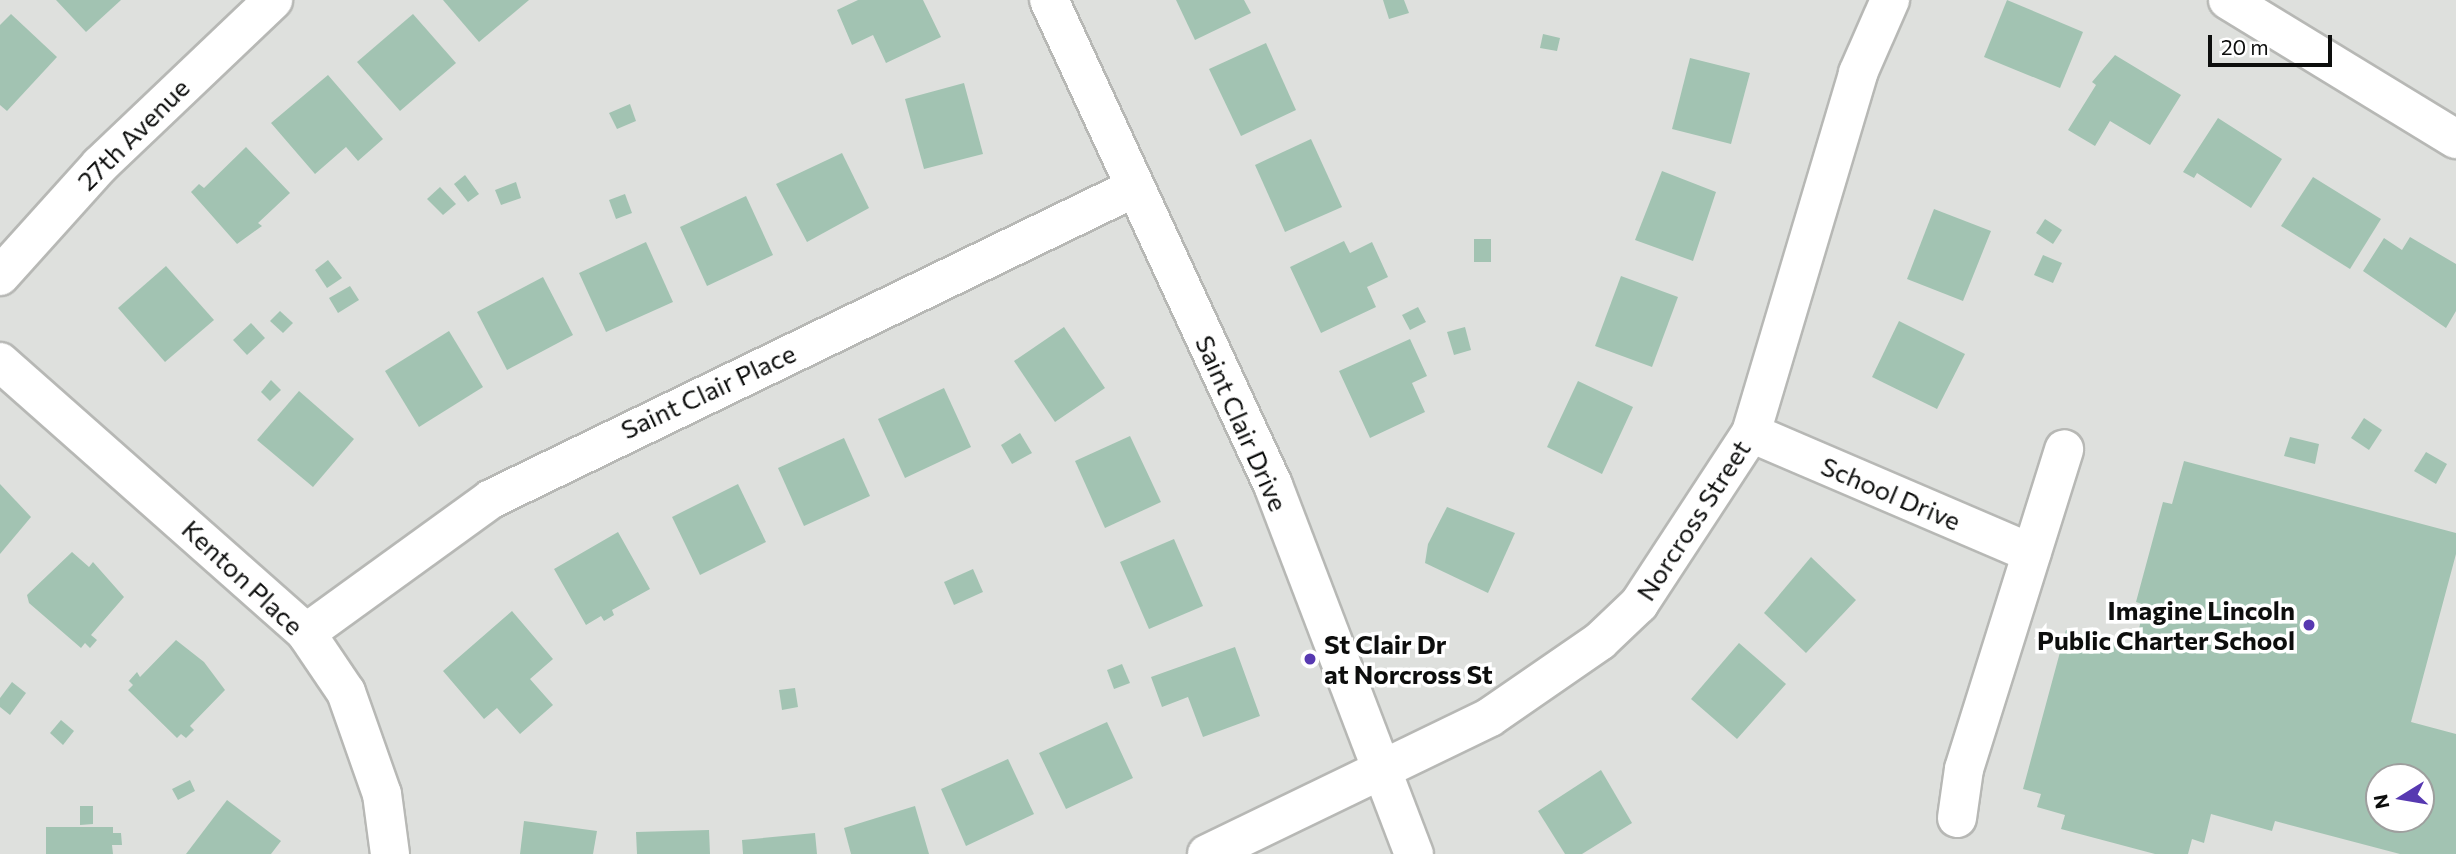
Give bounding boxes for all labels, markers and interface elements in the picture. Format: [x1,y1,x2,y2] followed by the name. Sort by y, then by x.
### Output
[2211,21,2335,65] scale bar
[2221,34,2269,59] text: 20 m
[71,72,195,196] street label: 27th Avenue
[1189,330,1295,516] street label: Saint Clair Drive
[616,337,800,445] street label: Saint Clair Place
[1629,434,1757,606] street label: Norcross Street
[1817,450,1965,536] street label: School Drive
[176,513,310,641] street label: Kenton Place
[2037,594,2295,656] place label: Imagine Lincoln Public Charter School
[2301,617,2317,633] marker: Imagine Lincoln Public Charter School
[1324,628,1493,690] place label: St Clair Dr at Norcross St
[1302,651,1318,667] marker: St Clair Dr at Norcross St
[2365,763,2435,833] north arrow
[2368,793,2394,811] text: N

